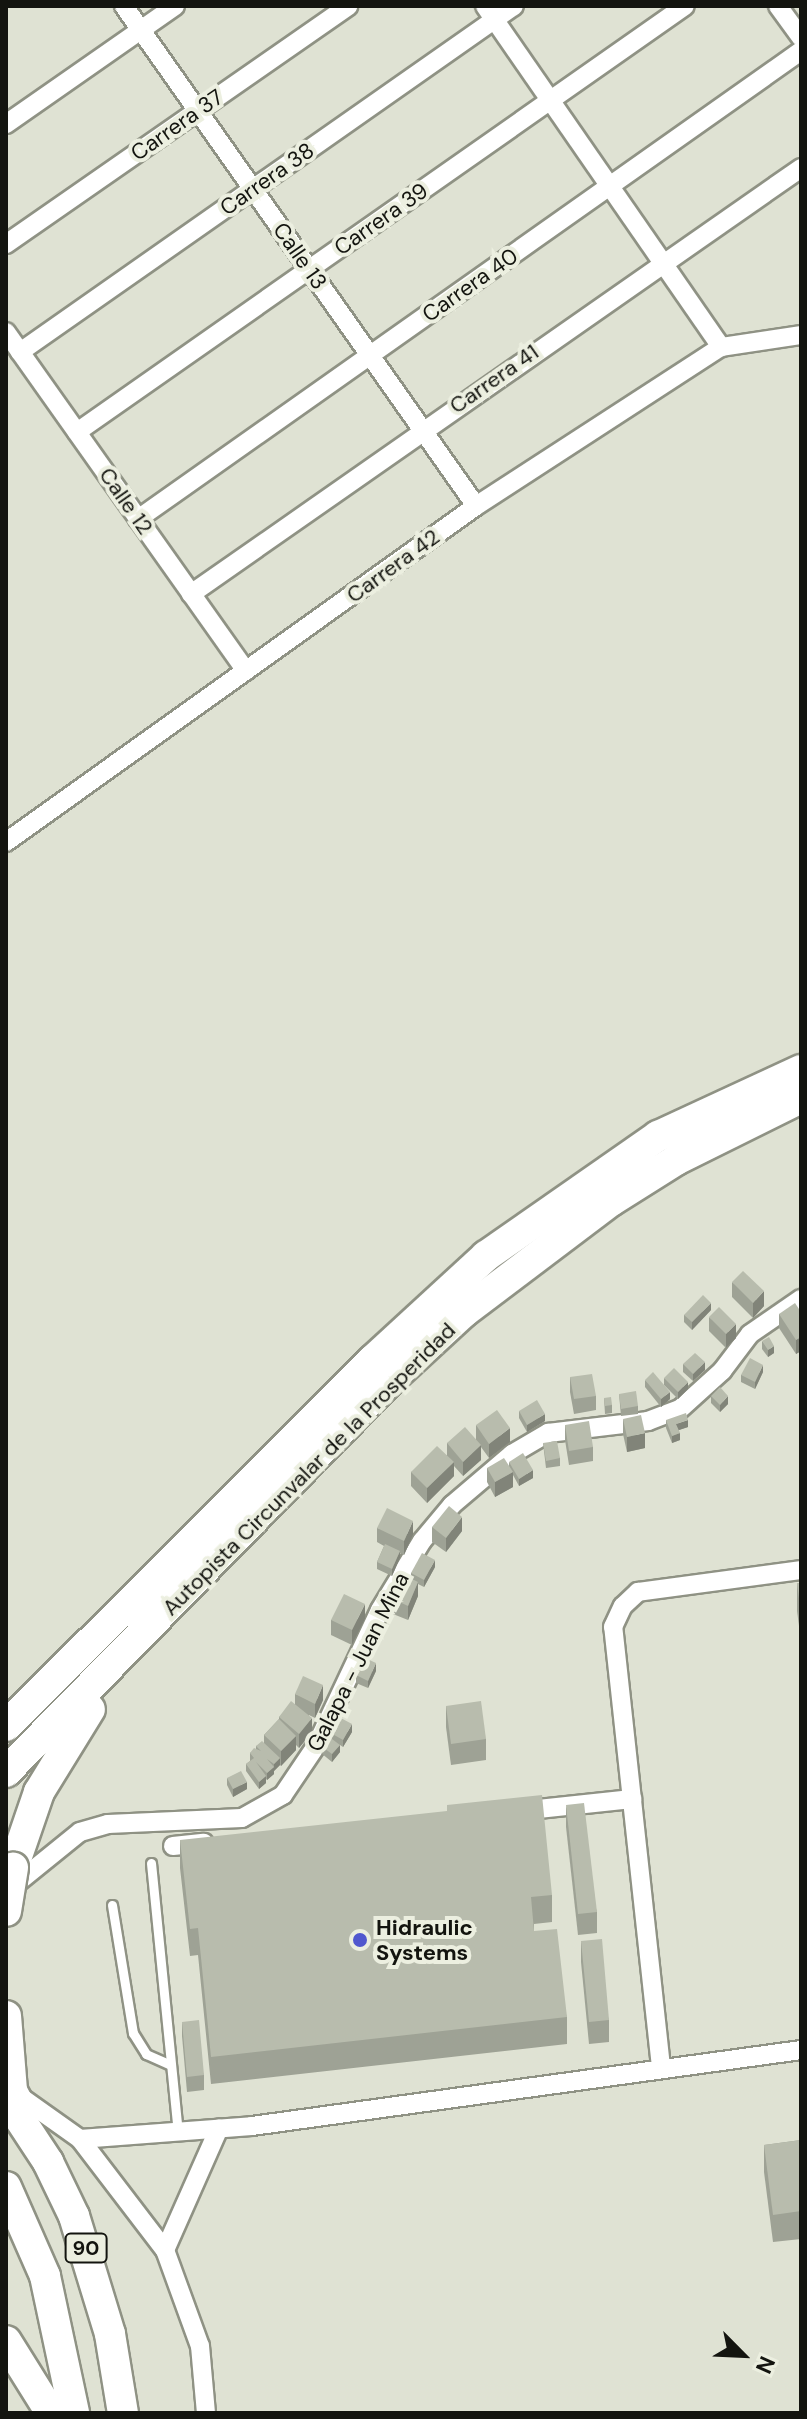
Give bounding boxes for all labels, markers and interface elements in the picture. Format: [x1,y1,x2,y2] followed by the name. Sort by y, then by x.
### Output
[126,84,228,166] street label: Carrera 37
[215,137,319,221] street label: Carrera 38
[329,177,433,261] street label: Carrera 39
[267,217,333,295] street label: Calle 13
[417,243,523,327] street label: Carrera 40
[445,339,543,419] street label: Carrera 41
[94,463,158,539] street label: Calle 12
[342,524,444,608] street label: Carrera 42
[157,1317,461,1621] street label: Autopista Circunvalar de la Prosperidad
[301,1568,415,1756] street label: Galapa - Juan Mina
[376,1914,473,1966] place label: Hidraulic Systems
[351,1931,369,1949] marker: Hidraulic Systems
[64,2232,108,2264] road number: 90
[703,2315,783,2395] north arrow
[749,2352,782,2378] text: N

